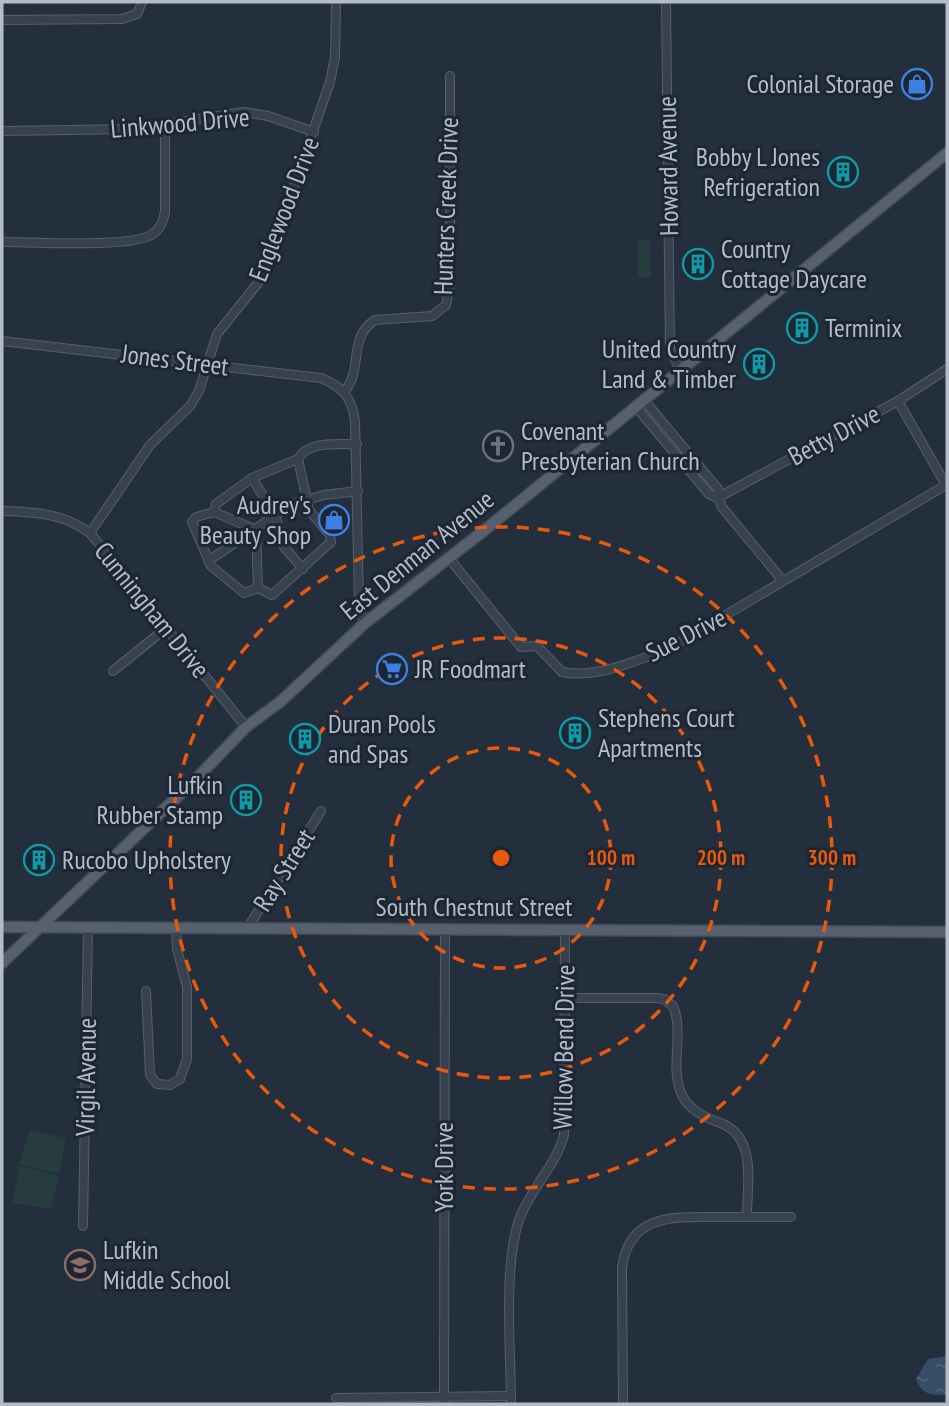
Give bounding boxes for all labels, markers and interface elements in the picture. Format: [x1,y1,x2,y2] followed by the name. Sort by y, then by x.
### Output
[746,67,894,100] place label: Colonial Storage
[900,67,934,101] shop icon: Colonial Storage
[650,96,685,236] street label: Howard Avenue
[109,100,251,145] street label: Linkwood Drive
[426,116,465,295] street label: Hunters Creek Drive
[241,132,326,286] street label: Englewood Drive
[696,140,820,203] place label: Bobby L Jones Refrigeration
[826,155,860,189] building icon: Bobby L Jones Refrigeration
[721,232,867,295] place label: Country Cottage Daycare
[681,247,715,281] building icon: Country Cottage Daycare
[785,311,819,345] building icon: Terminix
[825,311,902,344] place label: Terminix
[602,332,736,395] place label: United Country Land & Timber
[119,336,231,382] street label: Jones Street
[742,347,776,381] building icon: United Country Land & Timber
[782,397,885,472] street label: Betty Drive
[521,414,700,477] place label: Covenant Presbyterian Church
[481,429,515,463] church icon: Covenant Presbyterian Church
[333,483,500,627] street label: East Denman Avenue
[200,488,311,551] place label: Audrey's Beauty Shop
[317,503,351,537] shop icon: Audrey's Beauty Shop
[87,535,217,684] street label: Cunningham Drive
[640,600,732,669] street label: Sue Drive
[375,652,409,686] supermarket icon: JR Foodmart
[414,652,526,685] place label: JR Foodmart
[598,701,735,764] place label: Stephens Court Apartments
[328,707,436,770] place label: Duran Pools and Spas
[558,716,592,750] building icon: Stephens Court Apartments
[288,722,322,756] building icon: Duran Pools and Spas
[96,768,223,831] place label: Lufkin Rubber Stamp
[229,783,263,817] building icon: Lufkin Rubber Stamp
[245,822,322,917] street label: Ray Street
[22,843,56,877] building icon: Rucobo Upholstery
[62,843,231,876] place label: Rucobo Upholstery
[587,844,635,871] text: 100 m
[697,844,745,871] text: 200 m
[808,844,856,871] text: 300 m
[489,846,513,870] centre of rings
[376,890,572,923] street label: South Chestnut Street
[546,964,581,1130] street label: Willow Bend Drive
[68,1018,103,1137] street label: Virgil Avenue
[427,1122,460,1212] street label: York Drive
[103,1233,230,1296] place label: Lufkin Middle School
[63,1248,97,1282] school or university icon: Lufkin Middle School

